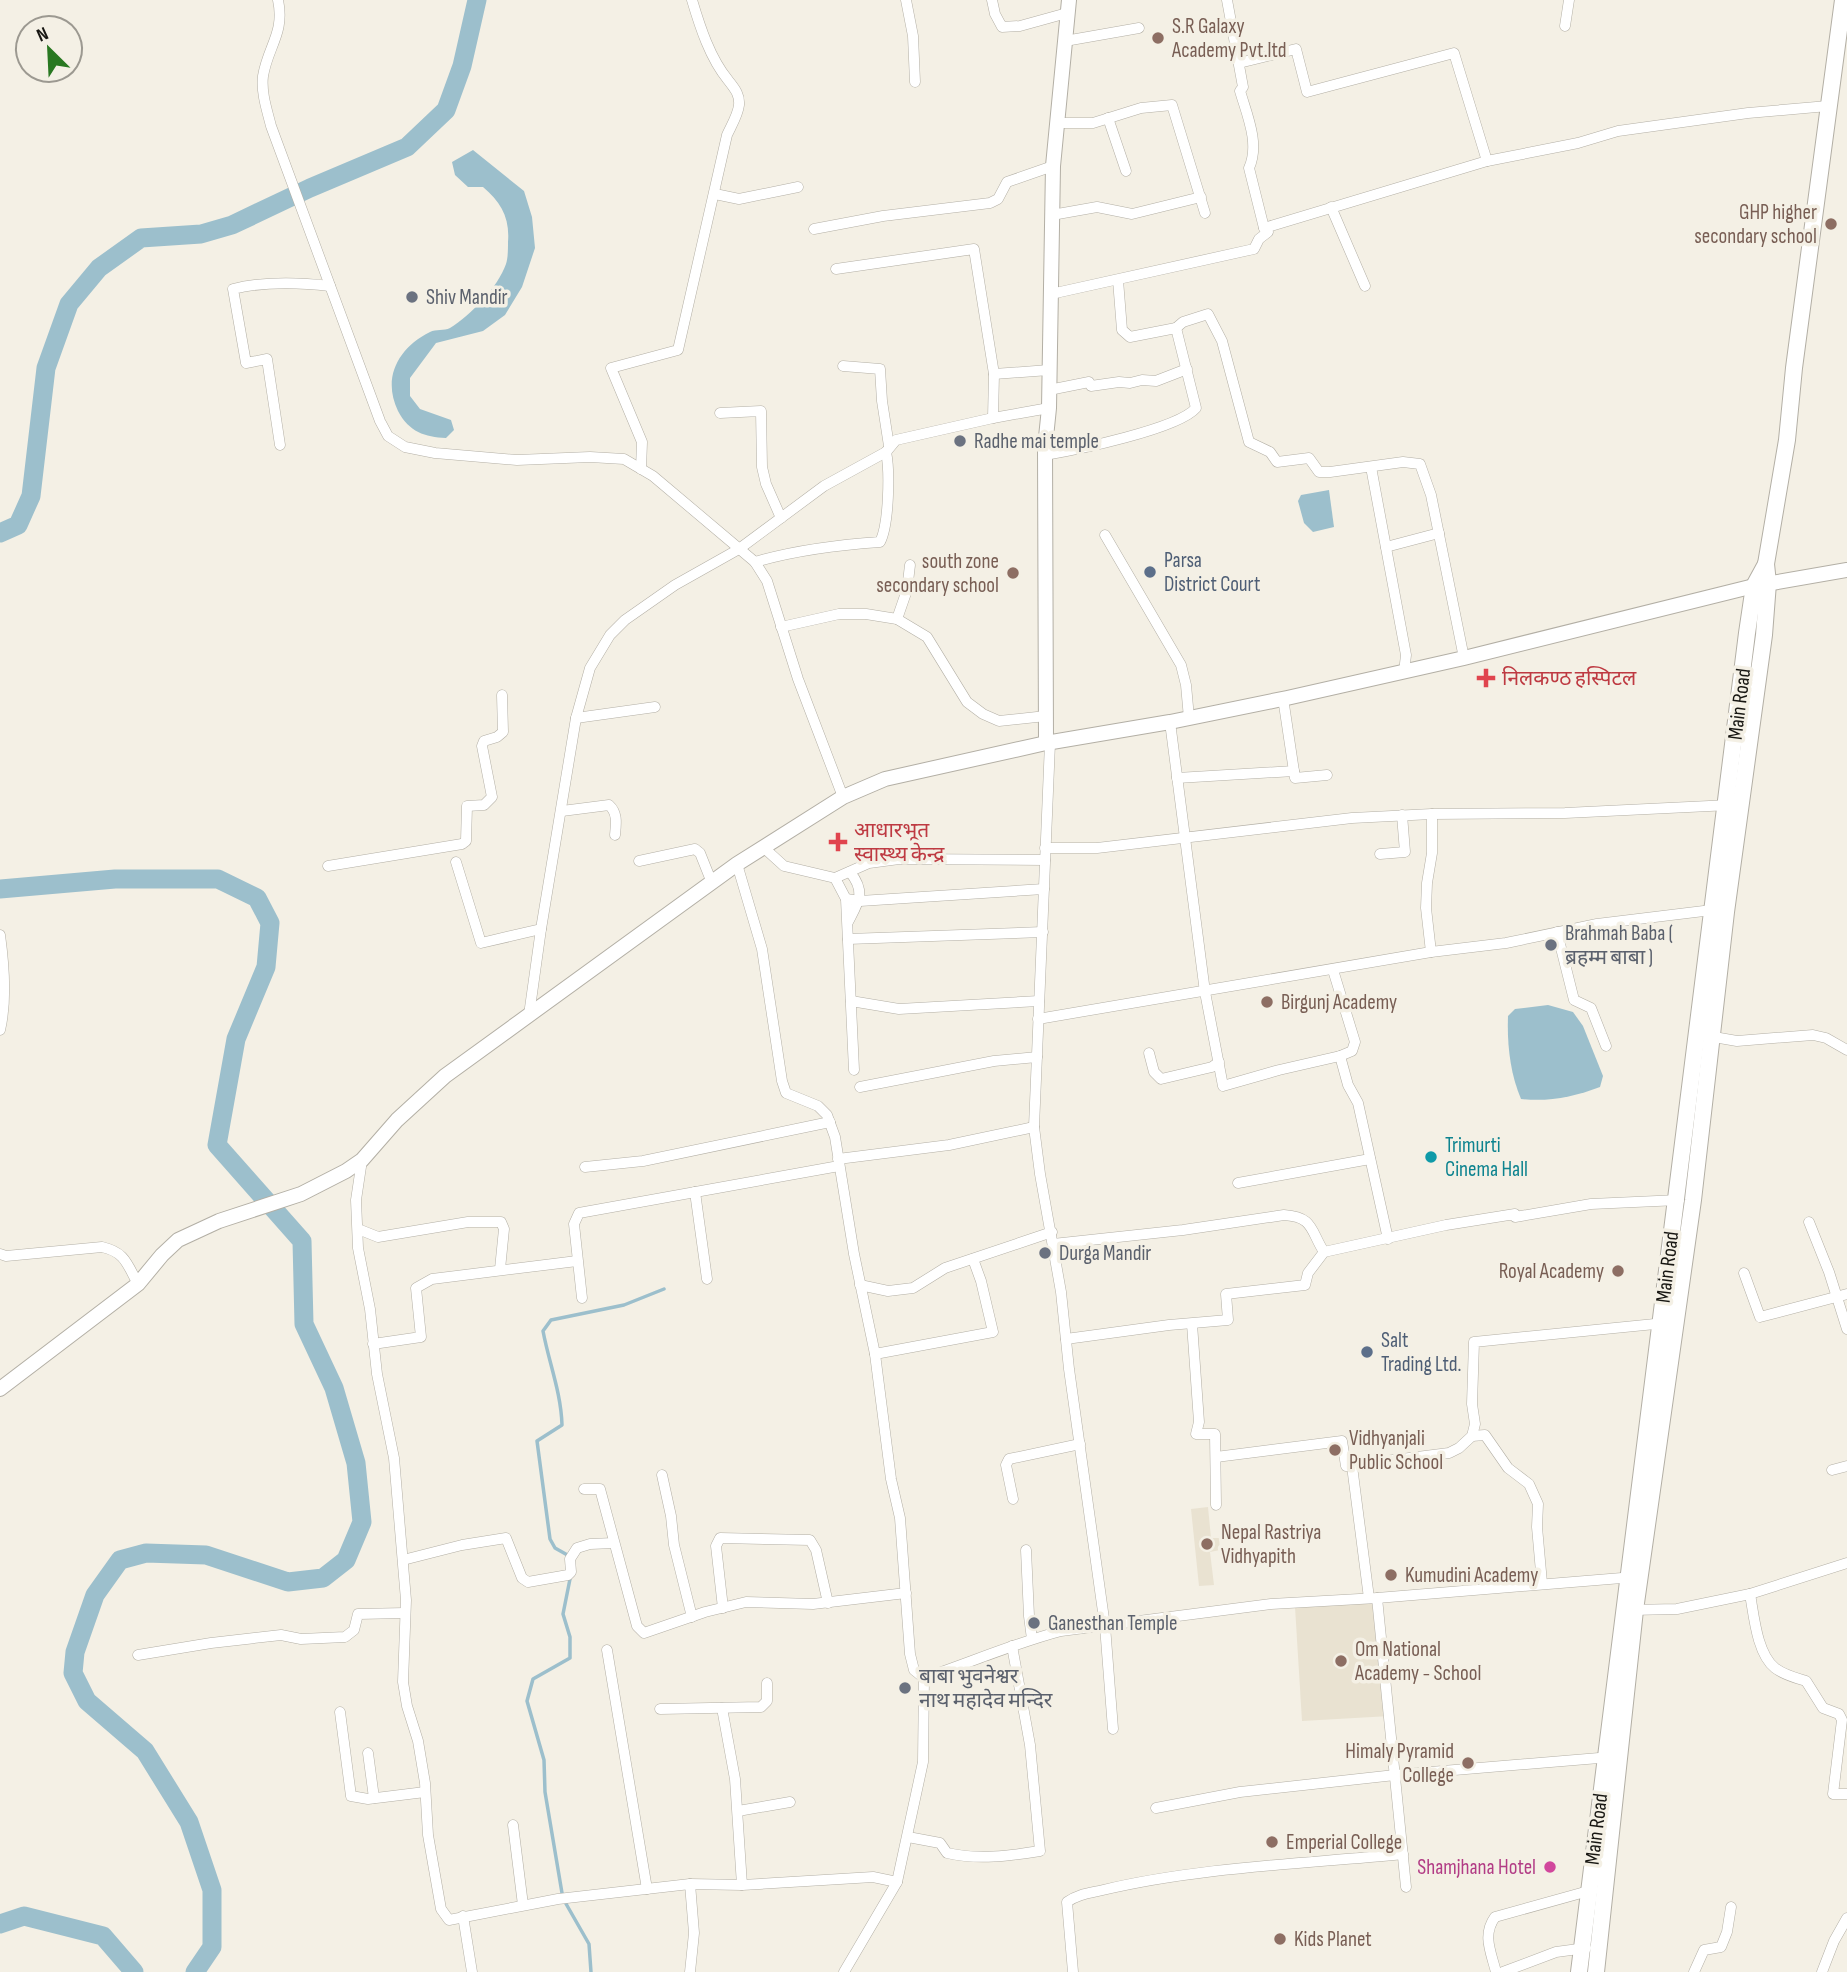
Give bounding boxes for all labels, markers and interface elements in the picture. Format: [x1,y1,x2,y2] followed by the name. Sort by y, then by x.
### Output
[14,14,84,84] north arrow
[1171,14,1287,63] place label: S.R Galaxy Academy Pvt.ltd
[33,22,52,47] text: N
[1150,30,1166,46] marker: S.R Galaxy Academy Pvt.ltd
[1694,200,1817,249] place label: GHP higher secondary school
[1823,216,1839,232] marker: GHP higher secondary school
[426,285,508,310] place label: Shiv Mandir
[404,289,420,305] marker: Shiv Mandir
[974,429,1099,454] place label: Radhe mai temple
[952,433,968,449] marker: Radhe mai temple
[1164,548,1260,597] place label: Parsa District Court
[876,549,999,598] place label: south zone secondary school
[1142,564,1158,580] marker: Parsa District Court
[1005,565,1021,581] marker: south zone secondary school
[1502,666,1637,691] place label: निलकण्ठ हस्पिटल
[1723,667,1756,741] street label: Main Road
[1476,668,1496,688] marker: निलकण्ठ हस्पिटल
[854,818,945,867] place label: आधारभूत स्वास्थ्य केन्द्र
[828,832,848,852] marker: आधारभूत स्वास्थ्य केन्द्र
[1565,921,1673,970] place label: Brahmah Baba ( ब्रहम्म बाबा )
[1543,937,1559,953] marker: Brahmah Baba ( ब्रहम्म बाबा )
[1281,990,1397,1015] place label: Birgunj Academy
[1259,994,1275,1010] marker: Birgunj Academy
[1445,1133,1528,1182] place label: Trimurti Cinema Hall
[1423,1149,1439,1165] marker: Trimurti Cinema Hall
[1651,1230,1684,1304] street label: Main Road
[1059,1241,1151,1266] place label: Durga Mandir
[1037,1245,1053,1261] marker: Durga Mandir
[1499,1259,1604,1284] place label: Royal Academy
[1610,1263,1626,1279] marker: Royal Academy
[1381,1328,1462,1377] place label: Salt Trading Ltd.
[1359,1344,1375,1360] marker: Salt Trading Ltd.
[1349,1426,1443,1475] place label: Vidhyanjali Public School
[1327,1442,1343,1458] marker: Vidhyanjali Public School
[1221,1520,1321,1569] place label: Nepal Rastriya Vidhyapith
[1199,1536,1215,1552] marker: Nepal Rastriya Vidhyapith
[1405,1563,1538,1588] place label: Kumudini Academy
[1383,1567,1399,1583] marker: Kumudini Academy
[1048,1611,1177,1636] place label: Ganesthan Temple
[1026,1615,1042,1631] marker: Ganesthan Temple
[1354,1637,1481,1686] place label: Om National Academy - School
[1333,1653,1349,1669] marker: Om National Academy - School
[919,1664,1053,1713] place label: बाबा भुवनेश्वर नाथ महादेव मन्दिर
[897,1680,913,1696] marker: बाबा भुवनेश्वर नाथ महादेव मन्दिर
[1345,1739,1454,1788] place label: Himaly Pyramid College
[1460,1755,1476,1771] marker: Himaly Pyramid College
[1580,1792,1613,1866] street label: Main Road
[1286,1830,1402,1855] place label: Emperial College
[1264,1834,1280,1850] marker: Emperial College
[1417,1855,1536,1880] place label: Shamjhana Hotel
[1542,1859,1558,1875] marker: Shamjhana Hotel
[1294,1927,1372,1952] place label: Kids Planet
[1272,1931,1288,1947] marker: Kids Planet

